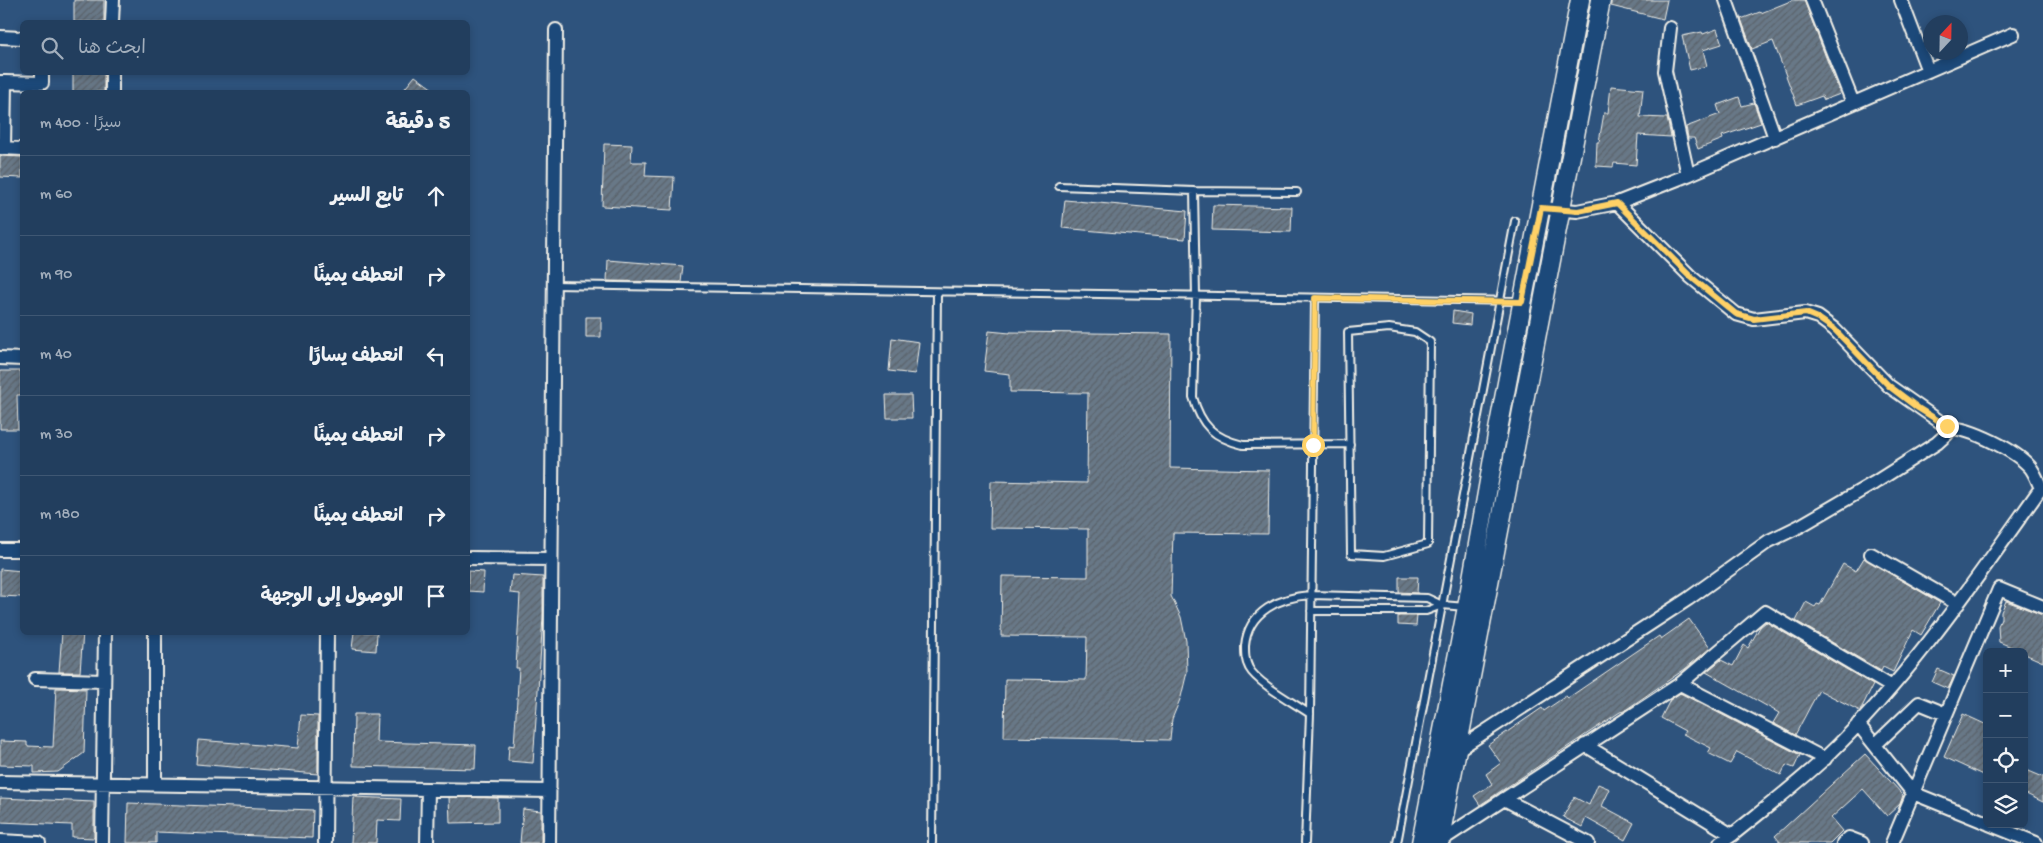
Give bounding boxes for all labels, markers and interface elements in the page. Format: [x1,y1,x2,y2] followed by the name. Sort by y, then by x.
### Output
[1923,15,1968,60] north arrow
[20,20,470,75] search box
[38,34,66,62] icon: search
[78,38,146,61] text: ابحث هنا
[386,112,450,137] text: 5 دقيقة
[40,115,121,134] text: سيرًا · 400 m
[422,182,450,210] icon: ahead
[40,186,72,205] text: 60 m
[331,186,403,209] text: تابع السير
[422,262,450,290] icon: right
[40,266,72,285] text: 90 m
[314,266,403,289] text: انعطف يمينًا
[422,342,450,370] icon: left
[40,346,72,365] text: 40 m
[309,346,403,369] text: انعطف يسارًا
[1936,415,1959,438] route end
[422,422,450,450] icon: right
[40,426,73,445] text: 30 m
[314,426,403,449] text: انعطف يمينًا
[1302,434,1325,457] route start
[422,502,450,530] icon: right
[40,506,79,525] text: 180 m
[314,506,403,529] text: انعطف يمينًا
[422,582,450,610] icon: arrive
[260,586,403,609] text: الوصول إلى الوجهة
[1983,648,2028,828] map controls
[1983,648,2028,693] button: +
[1983,693,2028,738] button: −
[1983,738,2028,783] button: locate
[1983,783,2028,828] button: layers

